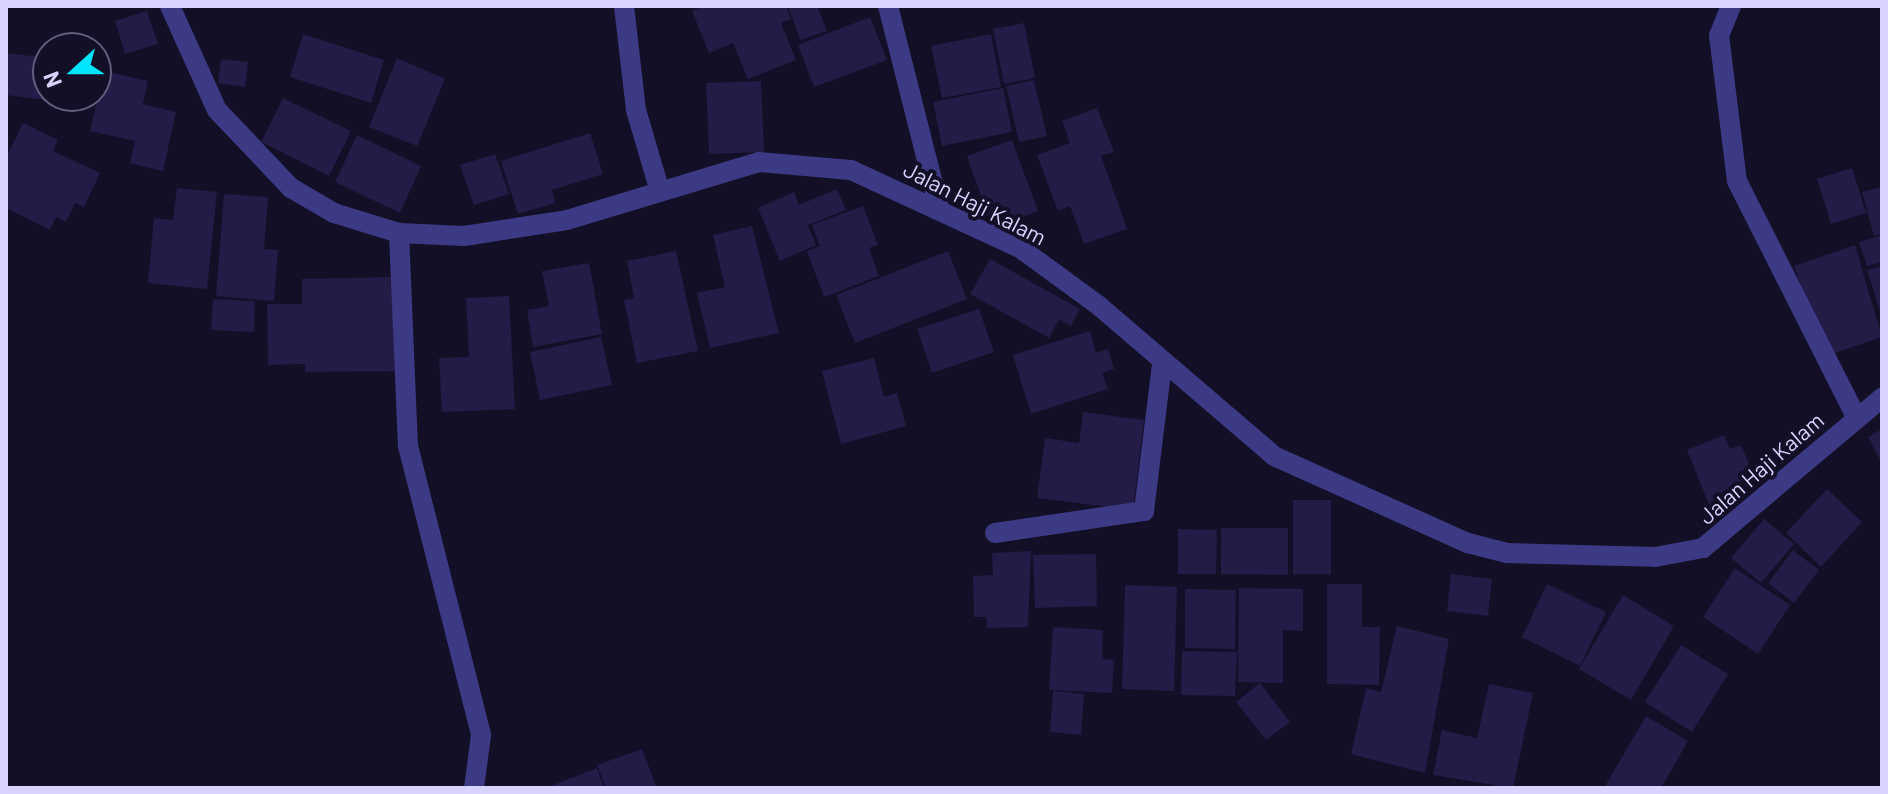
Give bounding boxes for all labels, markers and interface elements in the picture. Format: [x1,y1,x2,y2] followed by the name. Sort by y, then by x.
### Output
[32,32,112,112] north arrow
[37,68,66,91] text: N
[899,156,1051,250] street label: Jalan Haji Kalam
[1693,407,1829,529] street label: Jalan Haji Kalam

